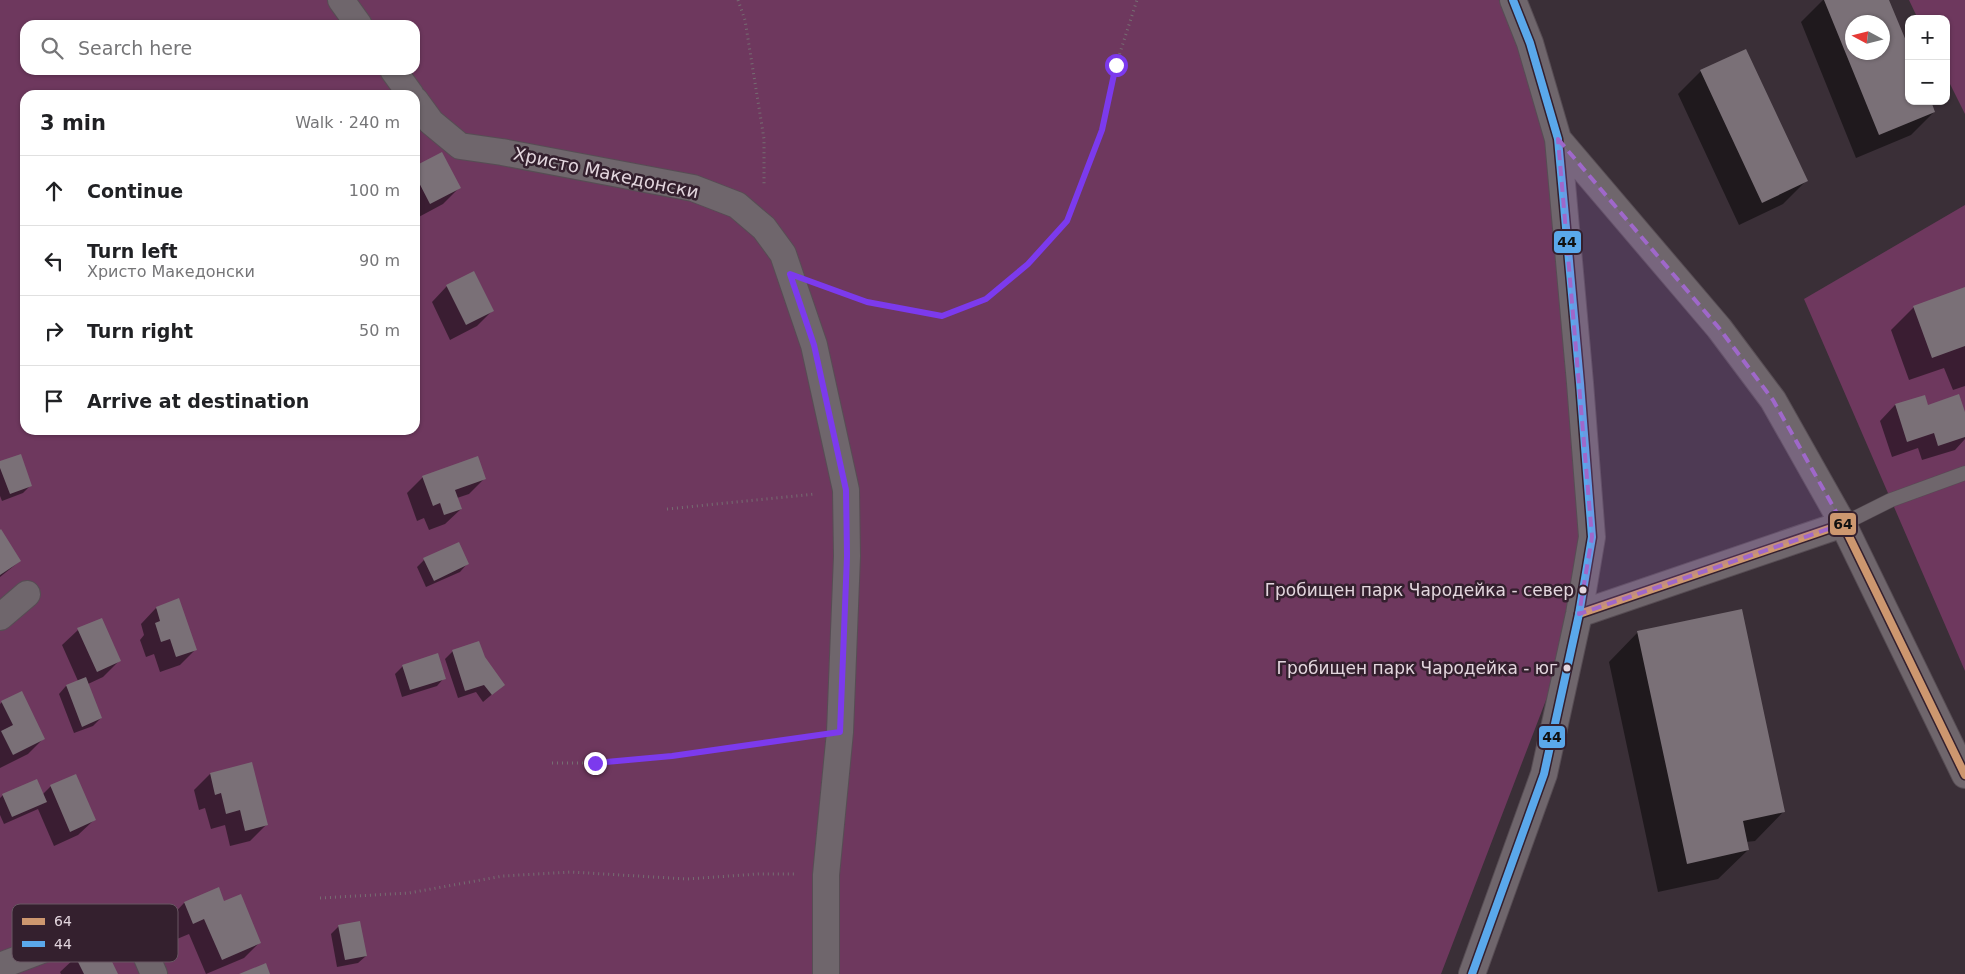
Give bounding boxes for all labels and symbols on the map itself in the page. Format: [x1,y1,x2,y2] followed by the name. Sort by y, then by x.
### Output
[1845,15,1890,60] north arrow
[1105,54,1128,77] route start
[512,143,701,202] street label: Христо Македонски
[1553,230,1582,254] line badge: 44
[1557,234,1577,250] text: 44
[1829,512,1857,536] line badge: 64
[1833,516,1853,532] text: 64
[1265,580,1574,600] place label: Гробищен парк Чародейка - север
[1578,585,1588,595] marker: Гробищен парк Чародейка - север
[1277,658,1558,678] place label: Гробищен парк Чародейка - юг
[1562,663,1572,673] marker: Гробищен парк Чародейка - юг
[1538,725,1566,749] line badge: 44
[1542,729,1562,745] text: 44
[584,752,607,775] route end
[12,904,178,962] legend
[54,913,72,929] text: 64
[54,936,72,952] text: 44

